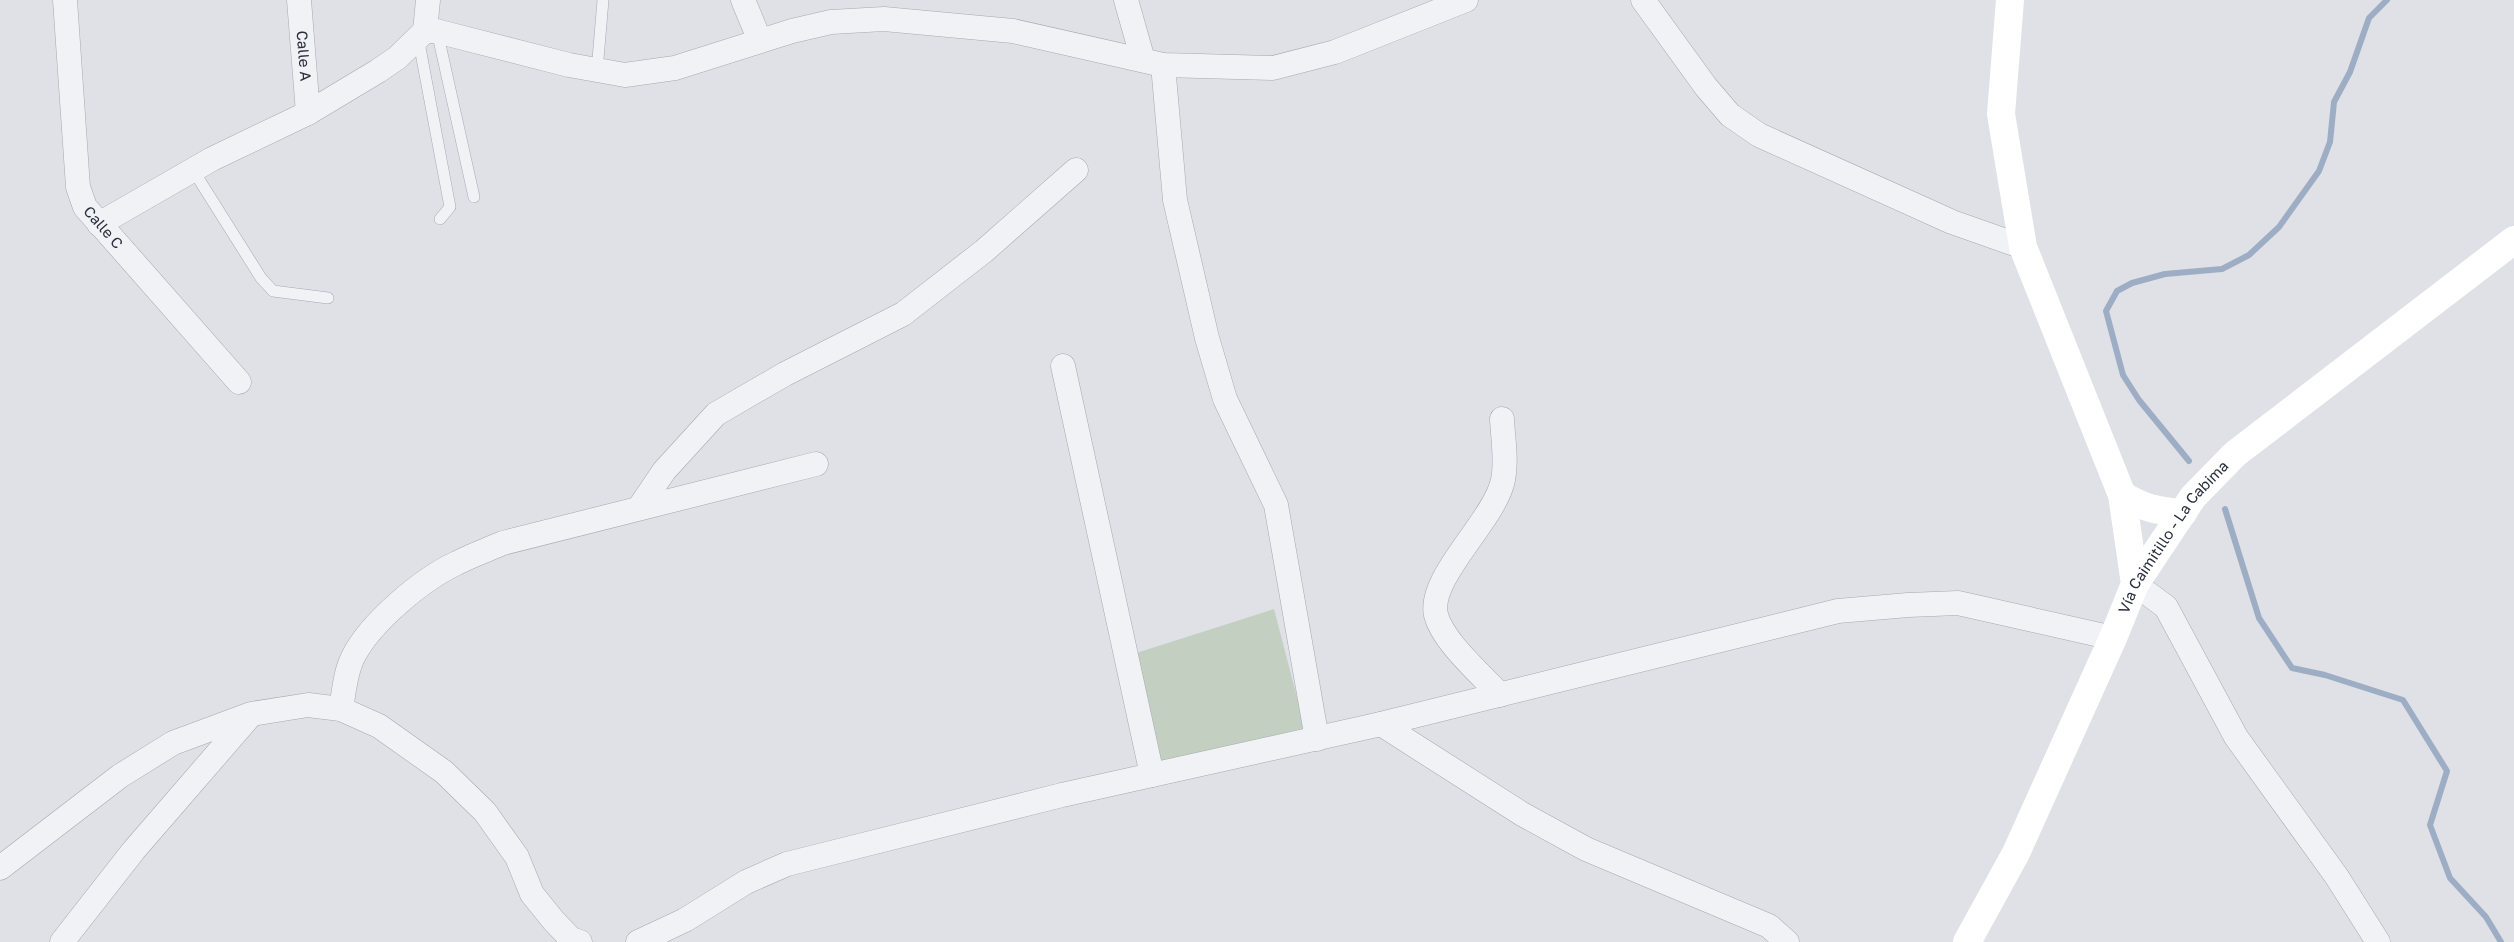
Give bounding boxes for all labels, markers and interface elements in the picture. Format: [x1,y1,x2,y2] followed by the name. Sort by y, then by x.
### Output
[293,30,315,82] street label: Calle A
[80,202,127,252] street label: Calle C
[2114,456,2232,616] street label: Vía Caimitillo - La Cabima

